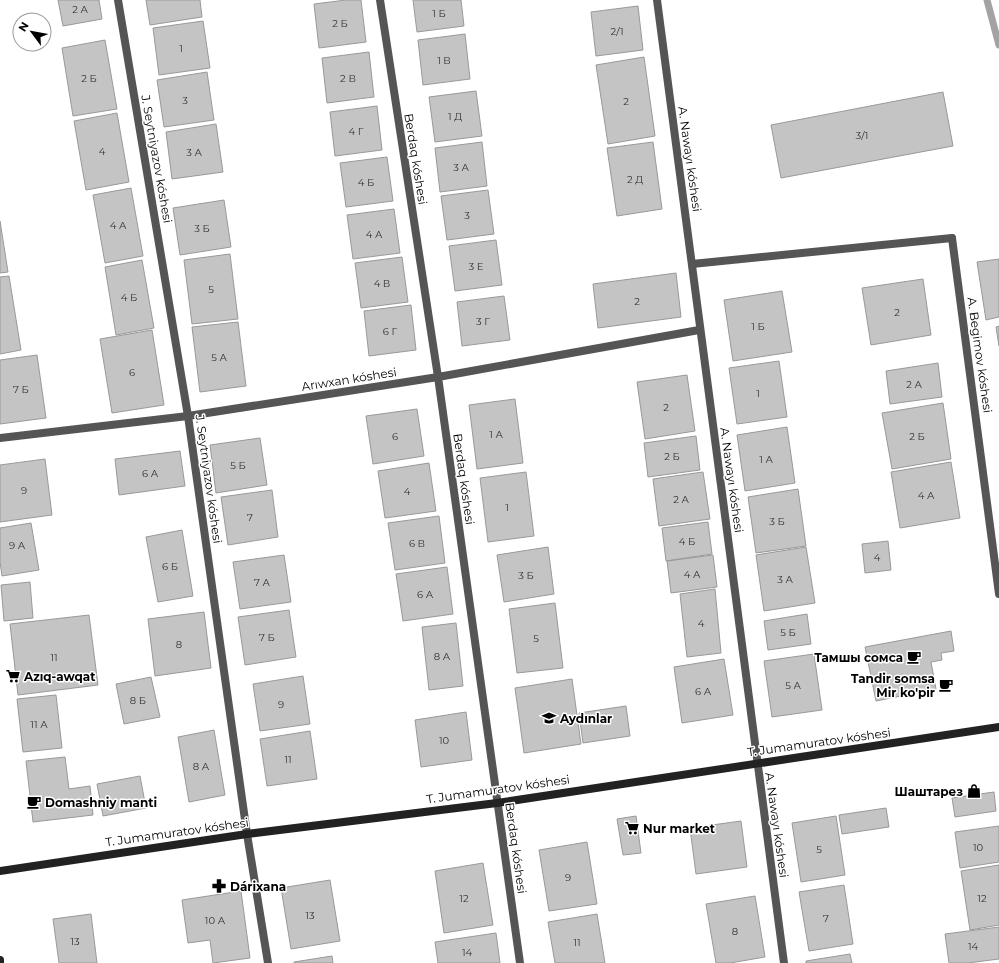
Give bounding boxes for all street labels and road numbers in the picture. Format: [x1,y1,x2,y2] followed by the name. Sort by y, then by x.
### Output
[138,93,176,224] street label: J. Seytniyazov kóshesi
[675,105,705,213] street label: A. Nawayı kóshesi
[401,112,431,206] street label: Berdaq kóshesi
[964,296,996,414] street label: A. Begimov kóshesi
[300,364,398,394] street label: Arıwxan kóshesi
[192,413,225,544] street label: J. Seytniyazov kóshesi
[717,426,747,534] street label: A. Nawayı kóshesi
[450,432,478,526] street label: Berdaq kóshesi
[746,725,892,759] street label: T. Jumamuratov kóshesi
[762,771,792,879] street label: A. Nawayı kóshesi
[425,772,571,806] street label: T. Jumamuratov kóshesi
[502,801,530,895] street label: Berdaq kóshesi
[104,815,250,849] street label: T. Jumamuratov kóshesi

